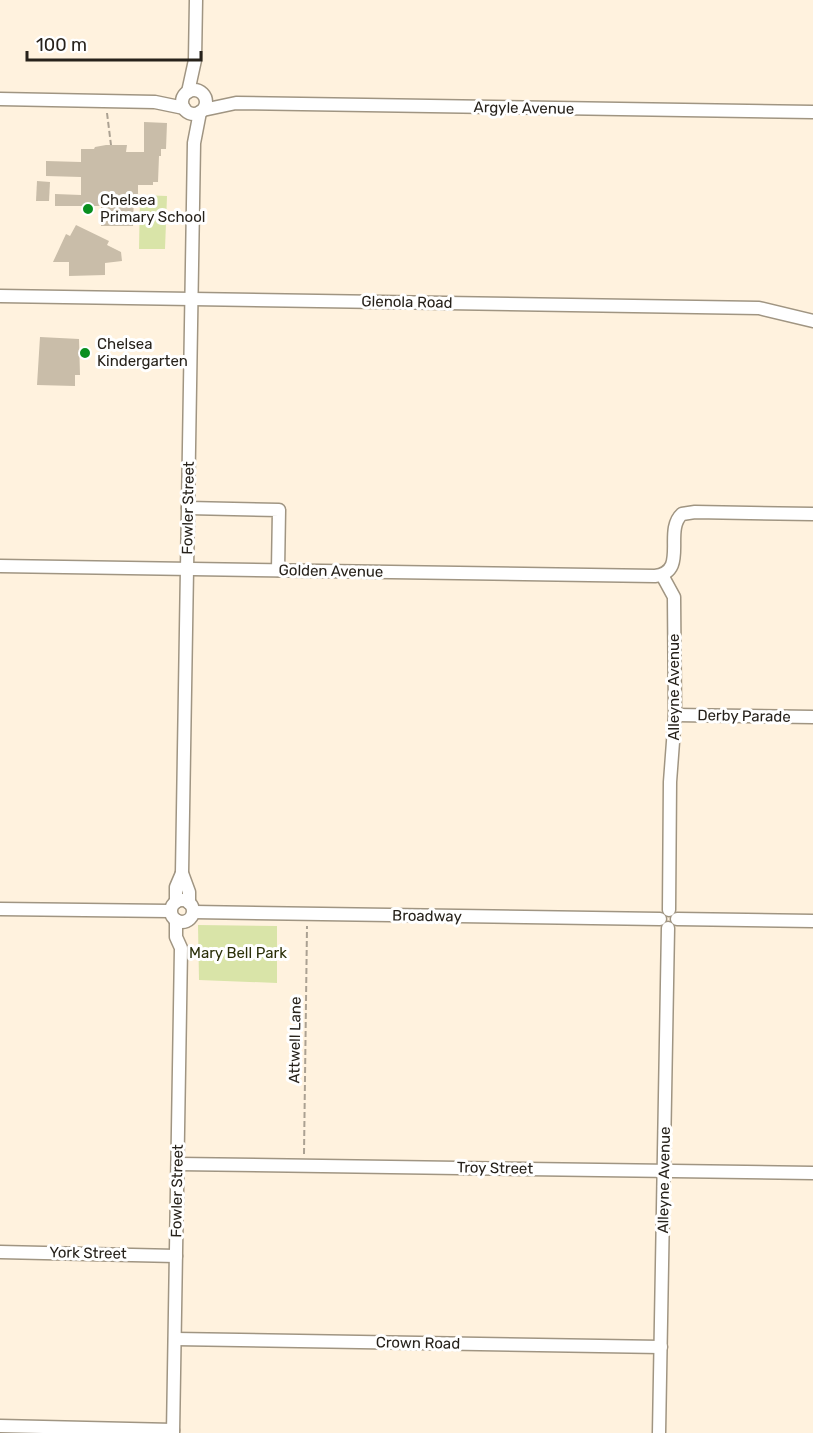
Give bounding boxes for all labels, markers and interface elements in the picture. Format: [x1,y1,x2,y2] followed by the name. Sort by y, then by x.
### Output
[27,24,201,62] scale bar
[36,34,87,56] text: 100 m
[474,98,574,118] street label: Argyle Avenue
[100,191,205,226] place label: Chelsea Primary School
[81,202,95,216] marker: Chelsea Primary School
[361,292,453,312] street label: Glenola Road
[97,335,188,370] place label: Chelsea Kindergarten
[78,346,92,360] marker: Chelsea Kindergarten
[178,461,198,555] street label: Fowler Street
[278,561,384,581] street label: Golden Avenue
[665,633,683,741] street label: Alleyne Avenue
[697,706,791,726] street label: Derby Parade
[392,906,462,926] street label: Broadway
[189,944,287,962] park label: Mary Bell Park
[285,996,305,1084] street label: Attwell Lane
[654,1126,674,1234] street label: Alleyne Avenue
[167,1144,187,1238] street label: Fowler Street
[457,1158,533,1178] street label: Troy Street
[49,1243,127,1263] street label: York Street
[376,1333,460,1353] street label: Crown Road

